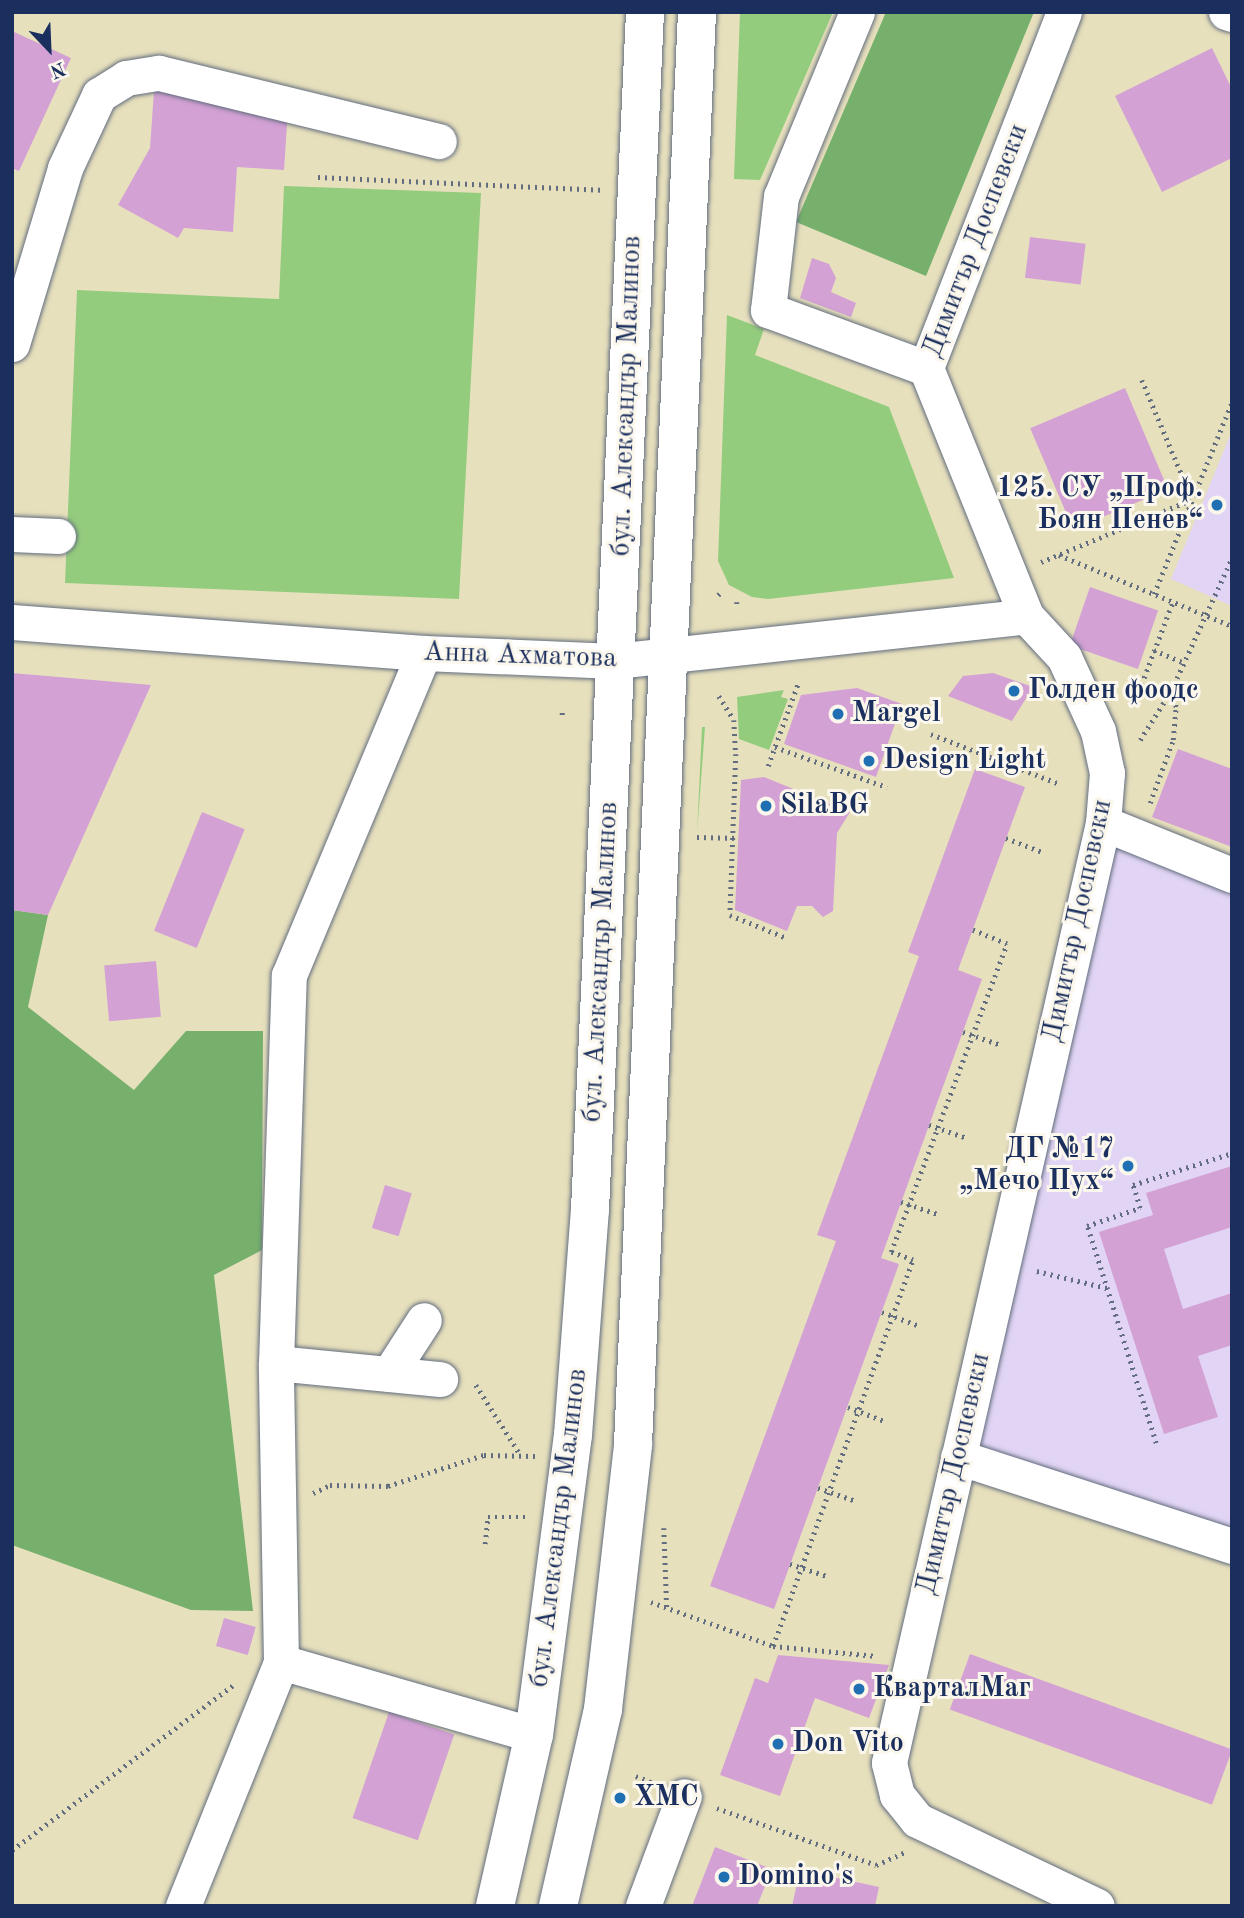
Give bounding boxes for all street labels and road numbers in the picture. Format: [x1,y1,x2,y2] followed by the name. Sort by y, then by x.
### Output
[916,120,1036,362] street label: Димитър Доспевски
[605,235,649,557] street label: бул. Александър Малинов
[422,636,618,676] street label: Анна Ахматова
[1036,797,1120,1045] street label: Димитър Доспевски
[576,801,626,1123] street label: бул. Александър Малинов
[910,1350,998,1598] street label: Димитър Доспевски
[523,1367,595,1689] street label: бул. Александър Малинов

